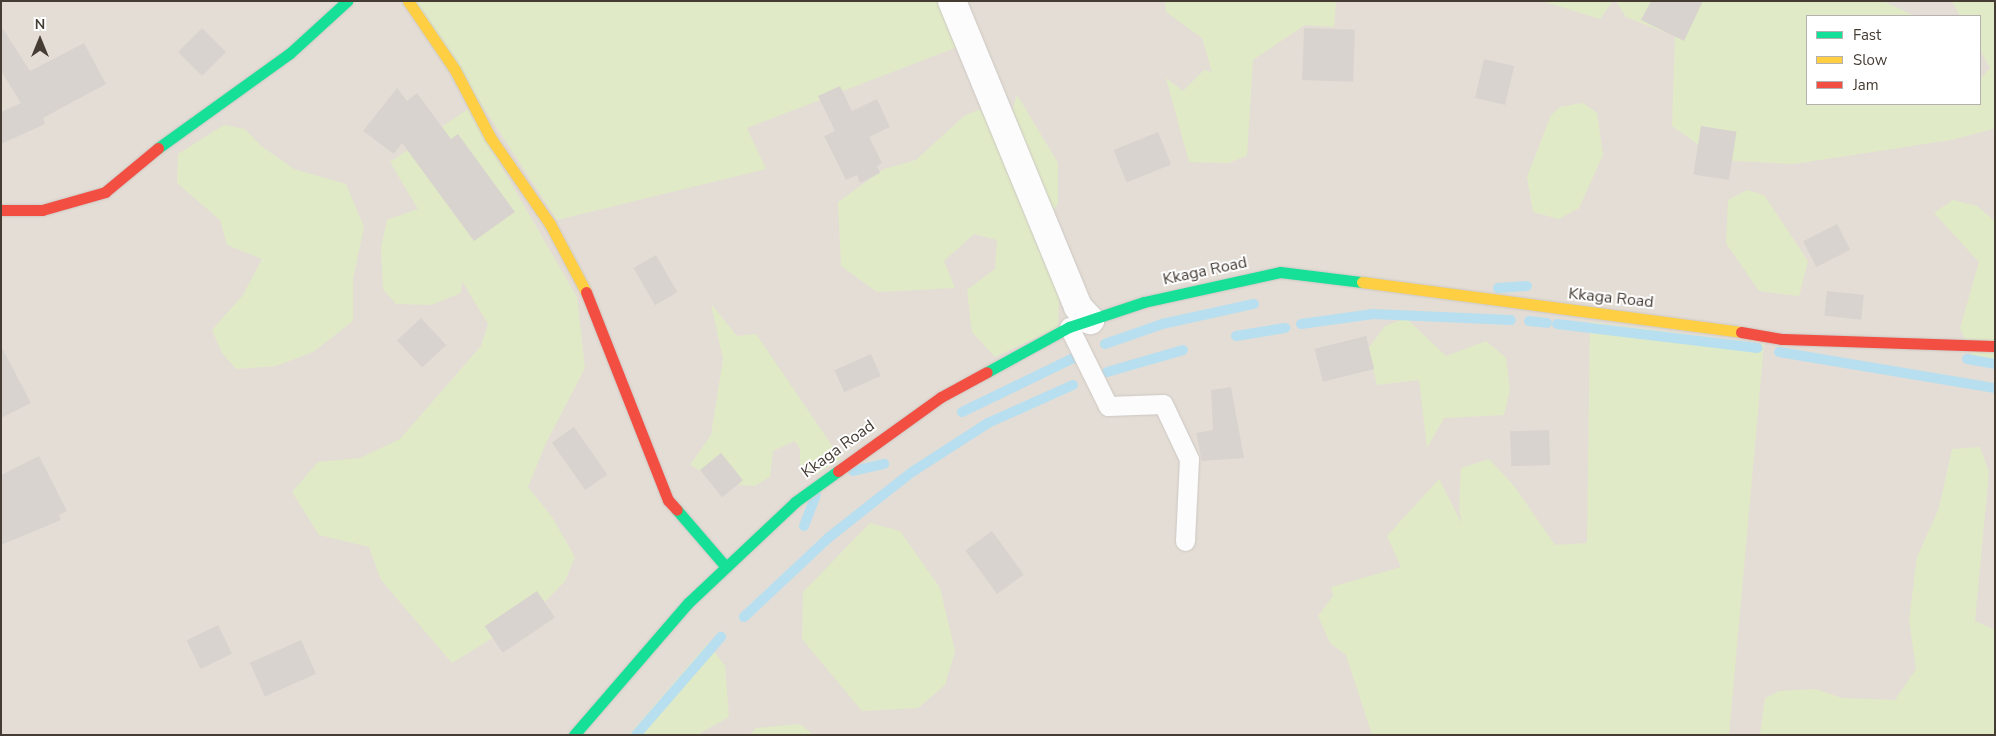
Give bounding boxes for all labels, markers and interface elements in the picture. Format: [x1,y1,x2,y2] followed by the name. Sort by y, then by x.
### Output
[15,15,65,65] north arrow
[35,15,45,34] text: N
[1806,15,1981,105] legend
[1853,25,1881,45] text: Fast
[1853,50,1887,70] text: Slow
[1853,75,1879,95] text: Jam
[1161,253,1249,289] street label: Kkaga Road
[1567,284,1655,312] street label: Kkaga Road
[798,416,878,482] street label: Kkaga Road

